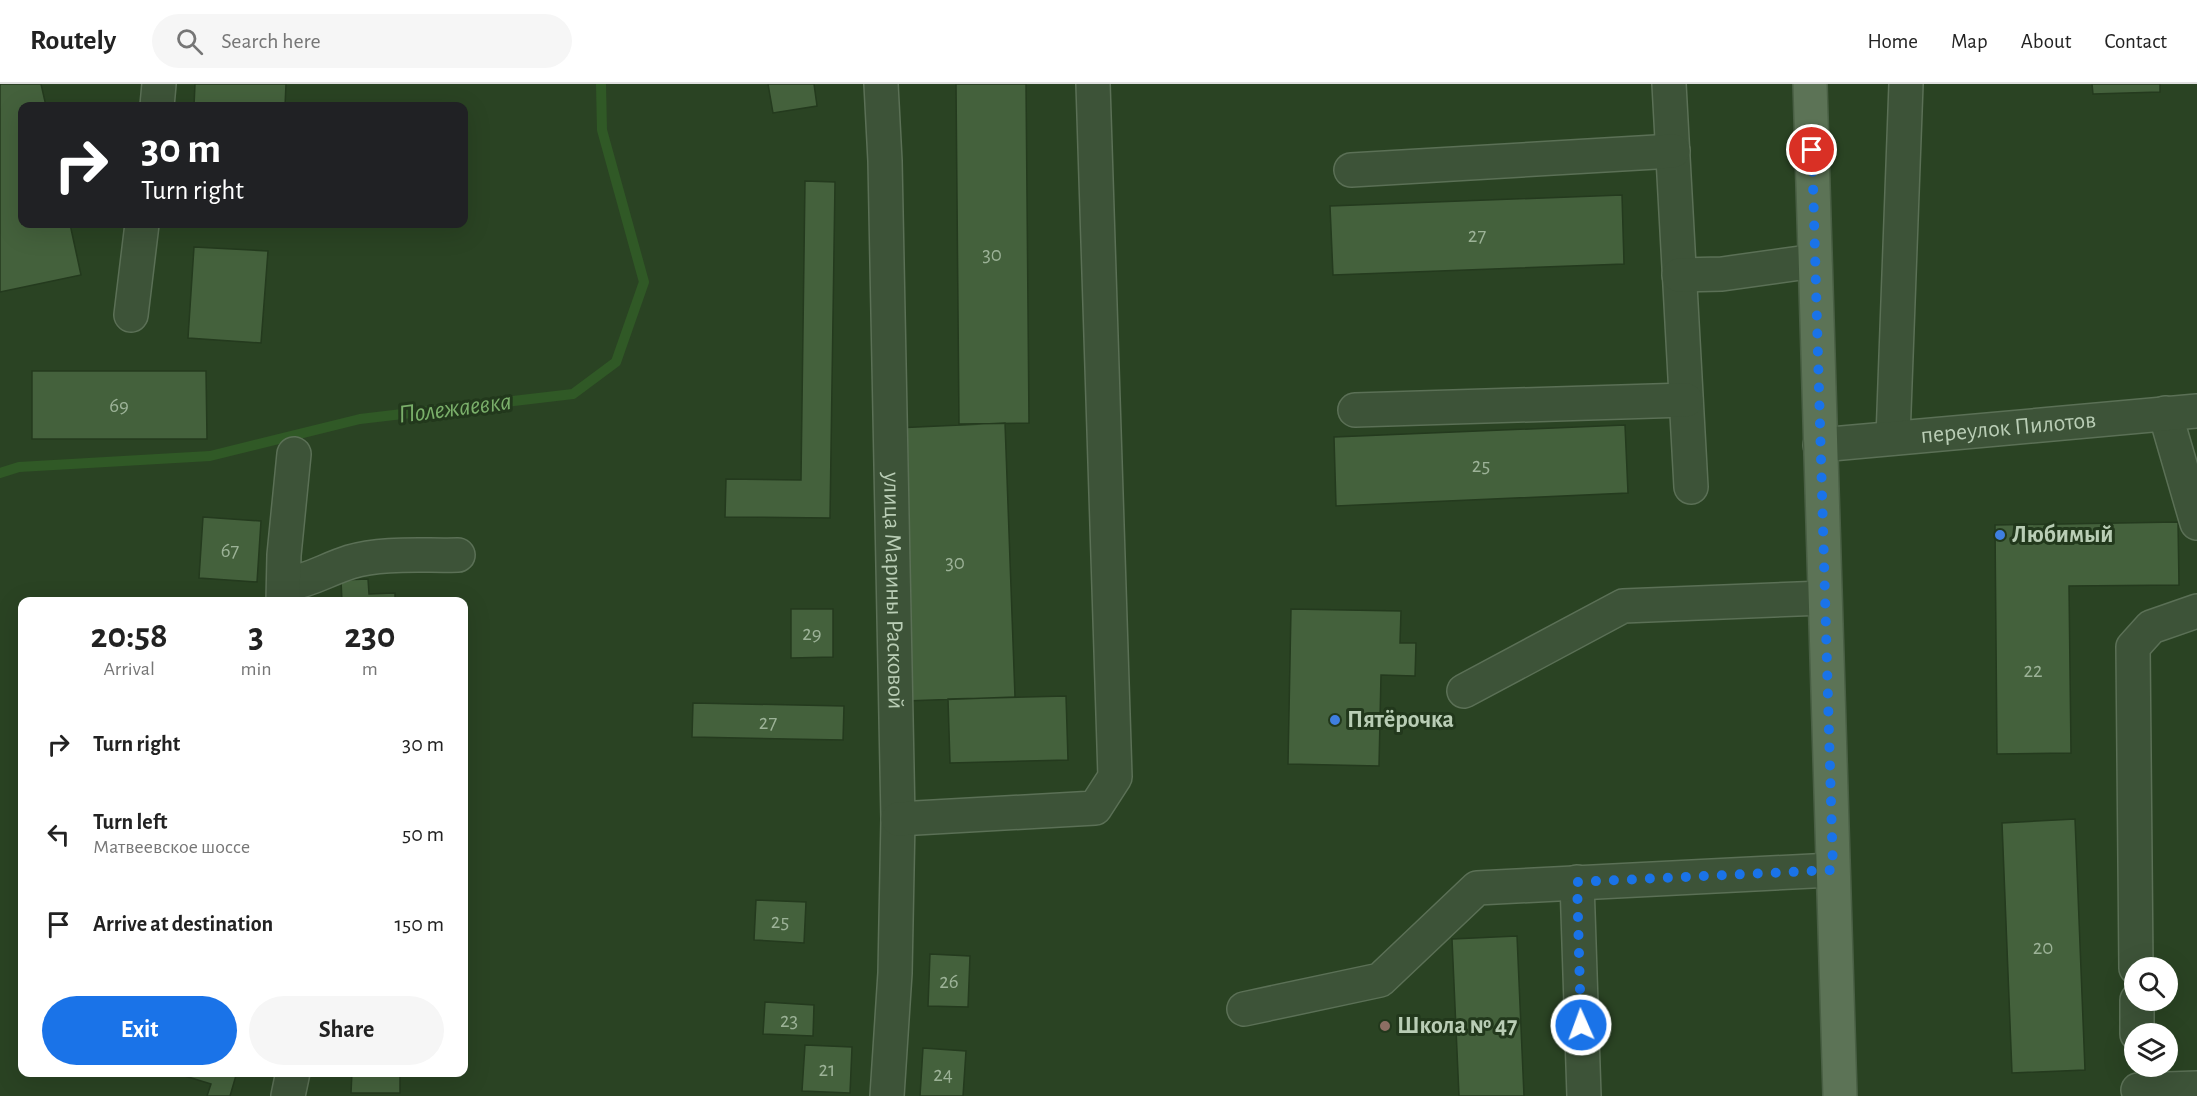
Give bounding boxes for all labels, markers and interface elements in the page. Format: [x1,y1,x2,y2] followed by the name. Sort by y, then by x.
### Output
[152,14,572,68] search box
[173,25,206,58] icon: search
[30,27,116,55] text: Routely
[221,30,321,52] text: Search here
[1867,31,1918,52] text: Home
[1951,31,1988,52] text: Map
[2021,31,2071,52] text: About
[2104,31,2167,52] text: Contact
[1786,124,1837,175] pin
[42,126,120,204] icon: right
[141,128,221,170] text: 30 m
[1795,133,1828,166] icon: arrive
[141,177,244,204] text: Turn right
[1468,225,1486,246] house number: 27
[982,244,1002,265] house number: 30
[397,388,513,428] water label: Полежаевка
[109,395,129,416] house number: 69
[1919,408,2097,448] street label: переулок Пилотов
[1472,455,1490,476] house number: 25
[879,471,908,710] street label: улица Марины Расковой
[2012,523,2113,547] place label: Любимый
[1993,528,2007,542] marker: Любимый
[221,540,240,561] house number: 67
[945,552,965,573] house number: 30
[91,618,168,654] text: 20:58
[248,618,264,654] text: 3
[344,618,395,654] text: 230
[802,623,822,644] house number: 29
[104,659,155,679] text: Arrival
[240,659,272,679] text: min
[362,659,378,679] text: m
[2023,660,2043,681] house number: 22
[1347,708,1454,732] place label: Пятёрочка
[759,712,777,733] house number: 27
[1328,713,1342,727] marker: Пятёрочка
[42,728,75,761] icon: right
[93,733,180,755] text: Turn right
[402,733,444,755] text: 30 m
[93,811,167,833] text: Turn left
[42,818,75,851] icon: left
[402,823,444,845] text: 50 m
[93,837,250,857] text: Матвеевское шоссе
[42,908,75,941] icon: arrive
[771,911,789,932] house number: 25
[93,913,273,935] text: Arrive at destination
[394,913,444,935] text: 150 m
[2033,937,2053,958] house number: 20
[2124,957,2178,1077] map controls
[2124,957,2178,1011] button: search
[939,971,959,992] house number: 26
[1549,993,1613,1057] position arrow
[42,996,237,1065] button: Exit
[249,996,444,1065] button: Share
[780,1010,798,1031] house number: 23
[1397,1014,1517,1038] place label: Школа № 47
[1378,1019,1392,1033] marker: Школа № 47
[2124,1023,2178,1077] button: layers
[819,1059,835,1080] house number: 21
[933,1064,953,1085] house number: 24

